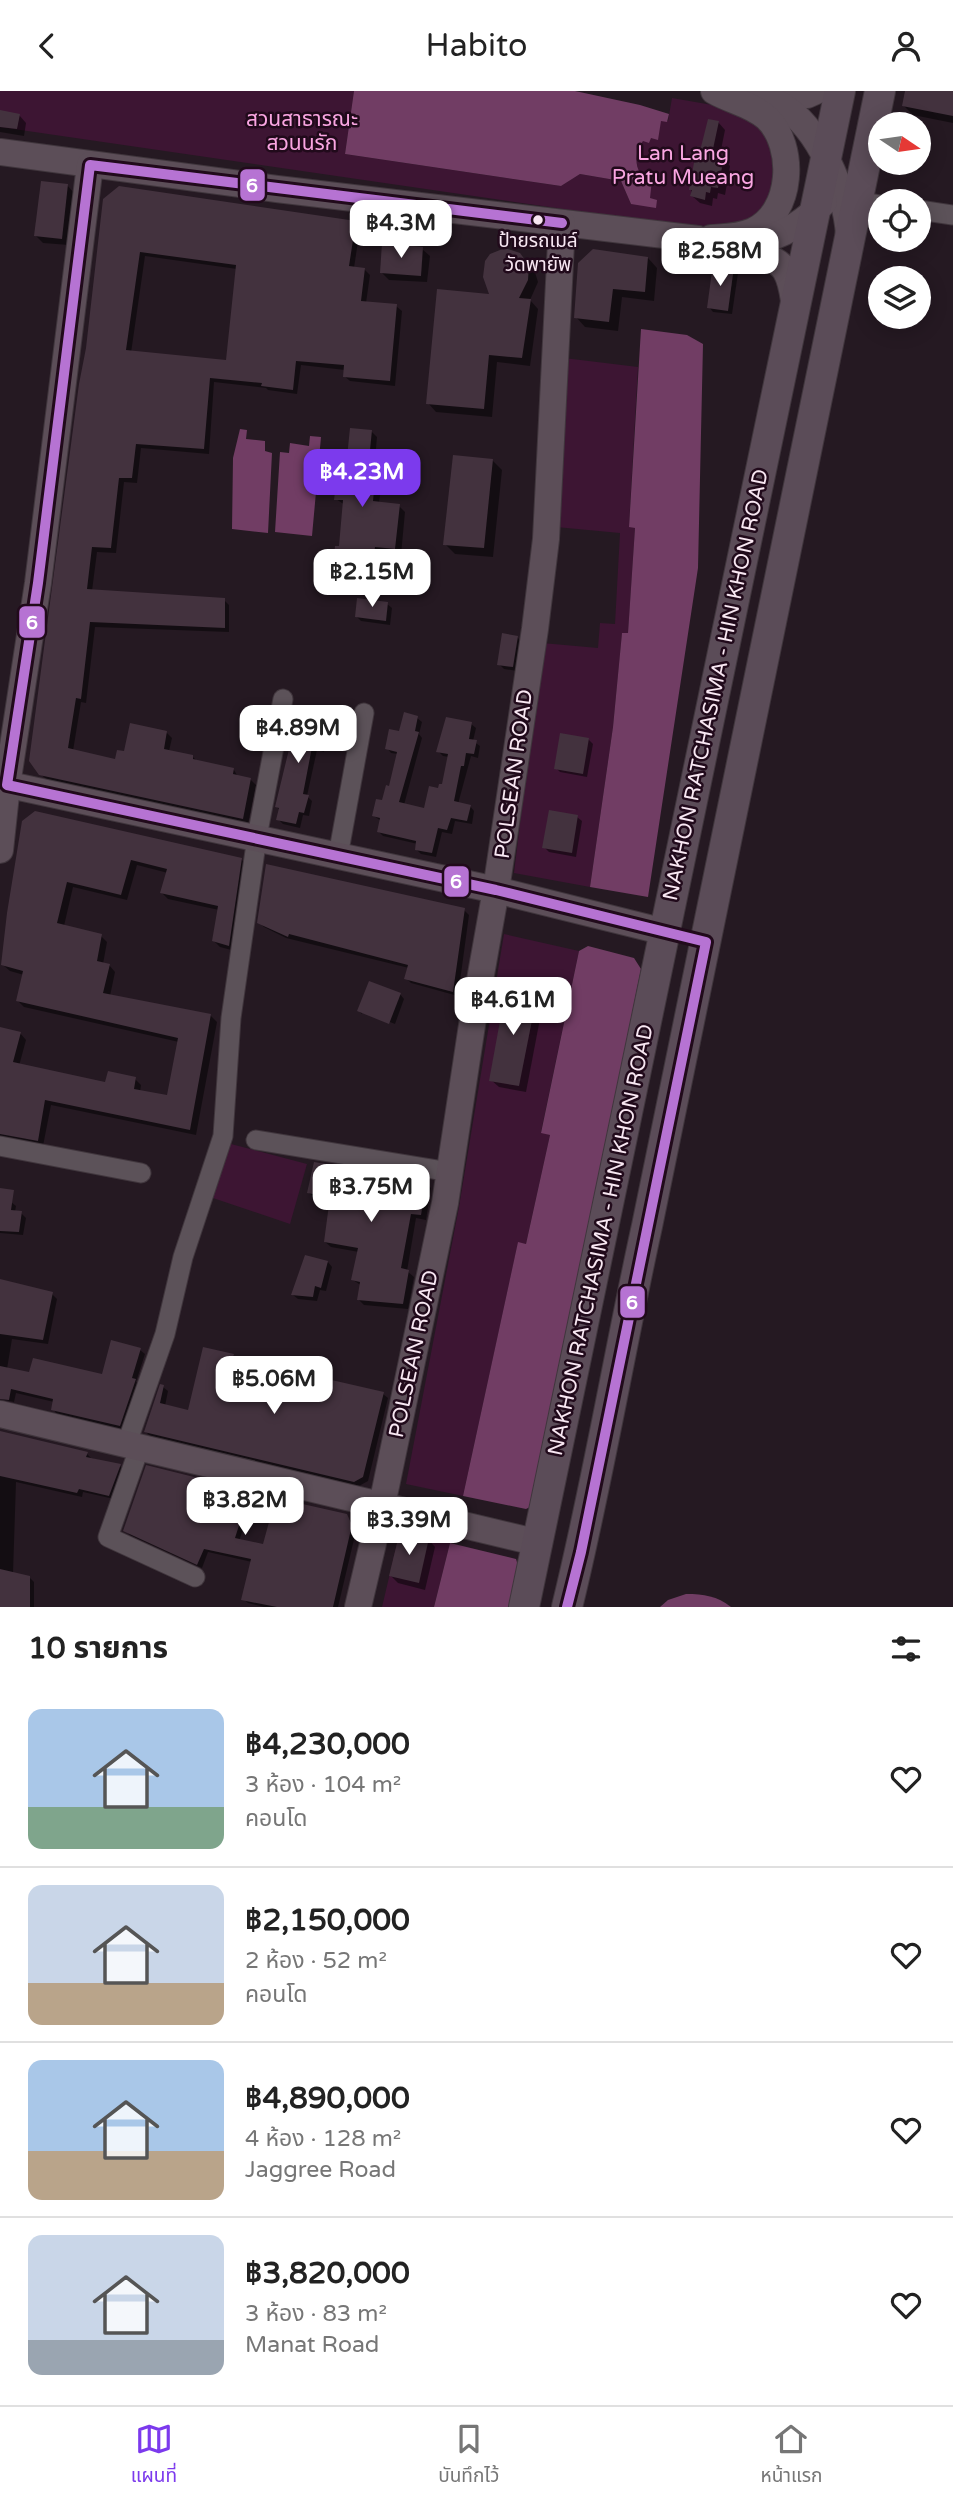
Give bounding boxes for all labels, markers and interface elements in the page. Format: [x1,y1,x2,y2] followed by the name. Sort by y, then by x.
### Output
[28,27,66,65] icon: back
[426,27,527,65] text: Habito
[887,27,925,65] icon: person
[246,107,358,156] park label: สวนสาธารณะ สวนนรัก
[868,112,931,175] north arrow
[868,112,931,329] map controls
[612,141,754,190] park label: Lan Lang Pratu Mueang
[239,168,266,202] line badge: 6
[246,175,258,197] text: 6
[868,189,931,252] button: locate
[352,201,450,260] pin: ฿4.3M
[366,209,436,237] text: ฿4.3M
[531,213,545,227] marker: ป้ายรถเมล์ วัดพายัพ
[663,229,777,288] pin: ฿2.58M
[498,230,578,276] place label: ป้ายรถเมล์ วัดพายัพ
[678,237,762,265] text: ฿2.58M
[868,266,931,329] button: layers
[305,449,419,509] pin: ฿4.23M
[320,458,404,486] text: ฿4.23M
[658,467,774,903] street label: NAKHON RATCHASIMA - HIN KHON ROAD
[315,549,429,609] pin: ฿2.15M
[330,558,414,586] text: ฿2.15M
[18,605,46,639] line badge: 6
[26,612,38,634] text: 6
[490,688,538,860] street label: POLSEAN ROAD
[241,705,355,765] pin: ฿4.89M
[256,714,340,742] text: ฿4.89M
[443,865,470,898] line badge: 6
[450,871,462,893] text: 6
[456,977,570,1037] pin: ฿4.61M
[471,986,555,1014] text: ฿4.61M
[543,1022,659,1458] street label: NAKHON RATCHASIMA - HIN KHON ROAD
[314,1165,428,1224] pin: ฿3.75M
[329,1173,413,1201] text: ฿3.75M
[384,1268,444,1440] street label: POLSEAN ROAD
[619,1285,646,1319] line badge: 6
[626,1292,638,1314] text: 6
[217,1357,331,1416] pin: ฿5.06M
[232,1365,316,1393] text: ฿5.06M
[188,1477,302,1537] pin: ฿3.82M
[203,1486,287,1514] text: ฿3.82M
[352,1497,466,1557] pin: ฿3.39M
[367,1506,451,1534] text: ฿3.39M
[28,1630,168,1667] text: 10 รายการ
[887,1630,925,1668] icon: filters
[245,1726,410,1763] text: ฿4,230,000
[84,1737,168,1821] icon: home
[887,1760,925,1798] icon: heart
[245,1771,401,1799] text: 3 ห้อง · 104 m²
[245,1805,307,1833] text: คอนโด
[245,1902,410,1939] text: ฿2,150,000
[84,1913,168,1997] icon: home
[887,1936,925,1974] icon: heart
[245,1947,387,1975] text: 2 ห้อง · 52 m²
[245,1981,307,2009] text: คอนโด
[245,2080,410,2117] text: ฿4,890,000
[84,2088,168,2172] icon: home
[887,2111,925,2149] icon: heart
[245,2125,401,2153] text: 4 ห้อง · 128 m²
[245,2156,396,2184] text: Jaggree Road
[245,2255,410,2292] text: ฿3,820,000
[84,2263,168,2347] icon: home
[887,2286,925,2324] icon: heart
[245,2300,387,2328] text: 3 ห้อง · 83 m²
[245,2331,379,2359] text: Manat Road
[131,2420,177,2491] tab: แผนที่
[438,2420,499,2491] tab: บันทึกไว้
[761,2420,822,2491] tab: หน้าแรก

